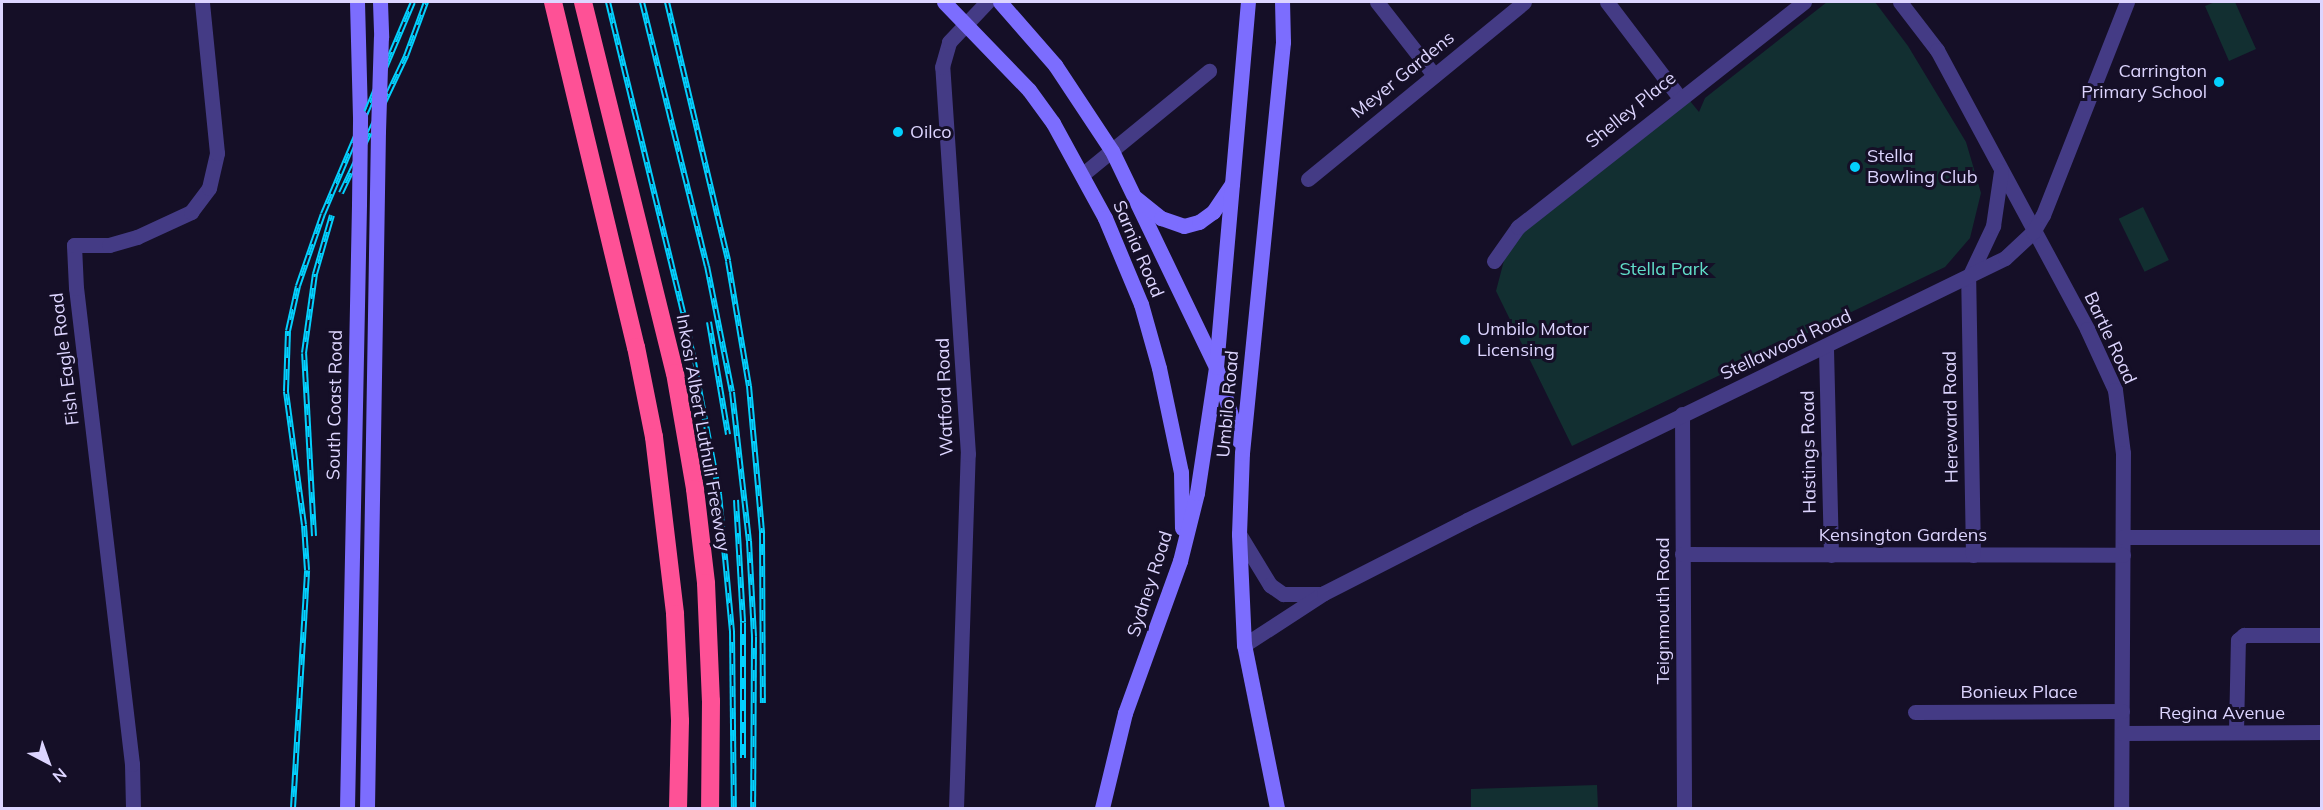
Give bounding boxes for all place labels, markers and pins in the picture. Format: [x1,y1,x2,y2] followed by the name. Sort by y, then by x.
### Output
[2081,61,2207,104] place label: Carrington Primary School
[2212,75,2226,89] marker: Carrington Primary School
[910,121,951,143] place label: Oilco
[891,125,905,139] marker: Oilco
[1867,146,1977,188] place label: Stella Bowling Club
[1848,160,1862,174] marker: Stella Bowling Club
[1477,319,1589,362] place label: Umbilo Motor Licensing
[1458,333,1472,347] marker: Umbilo Motor Licensing

